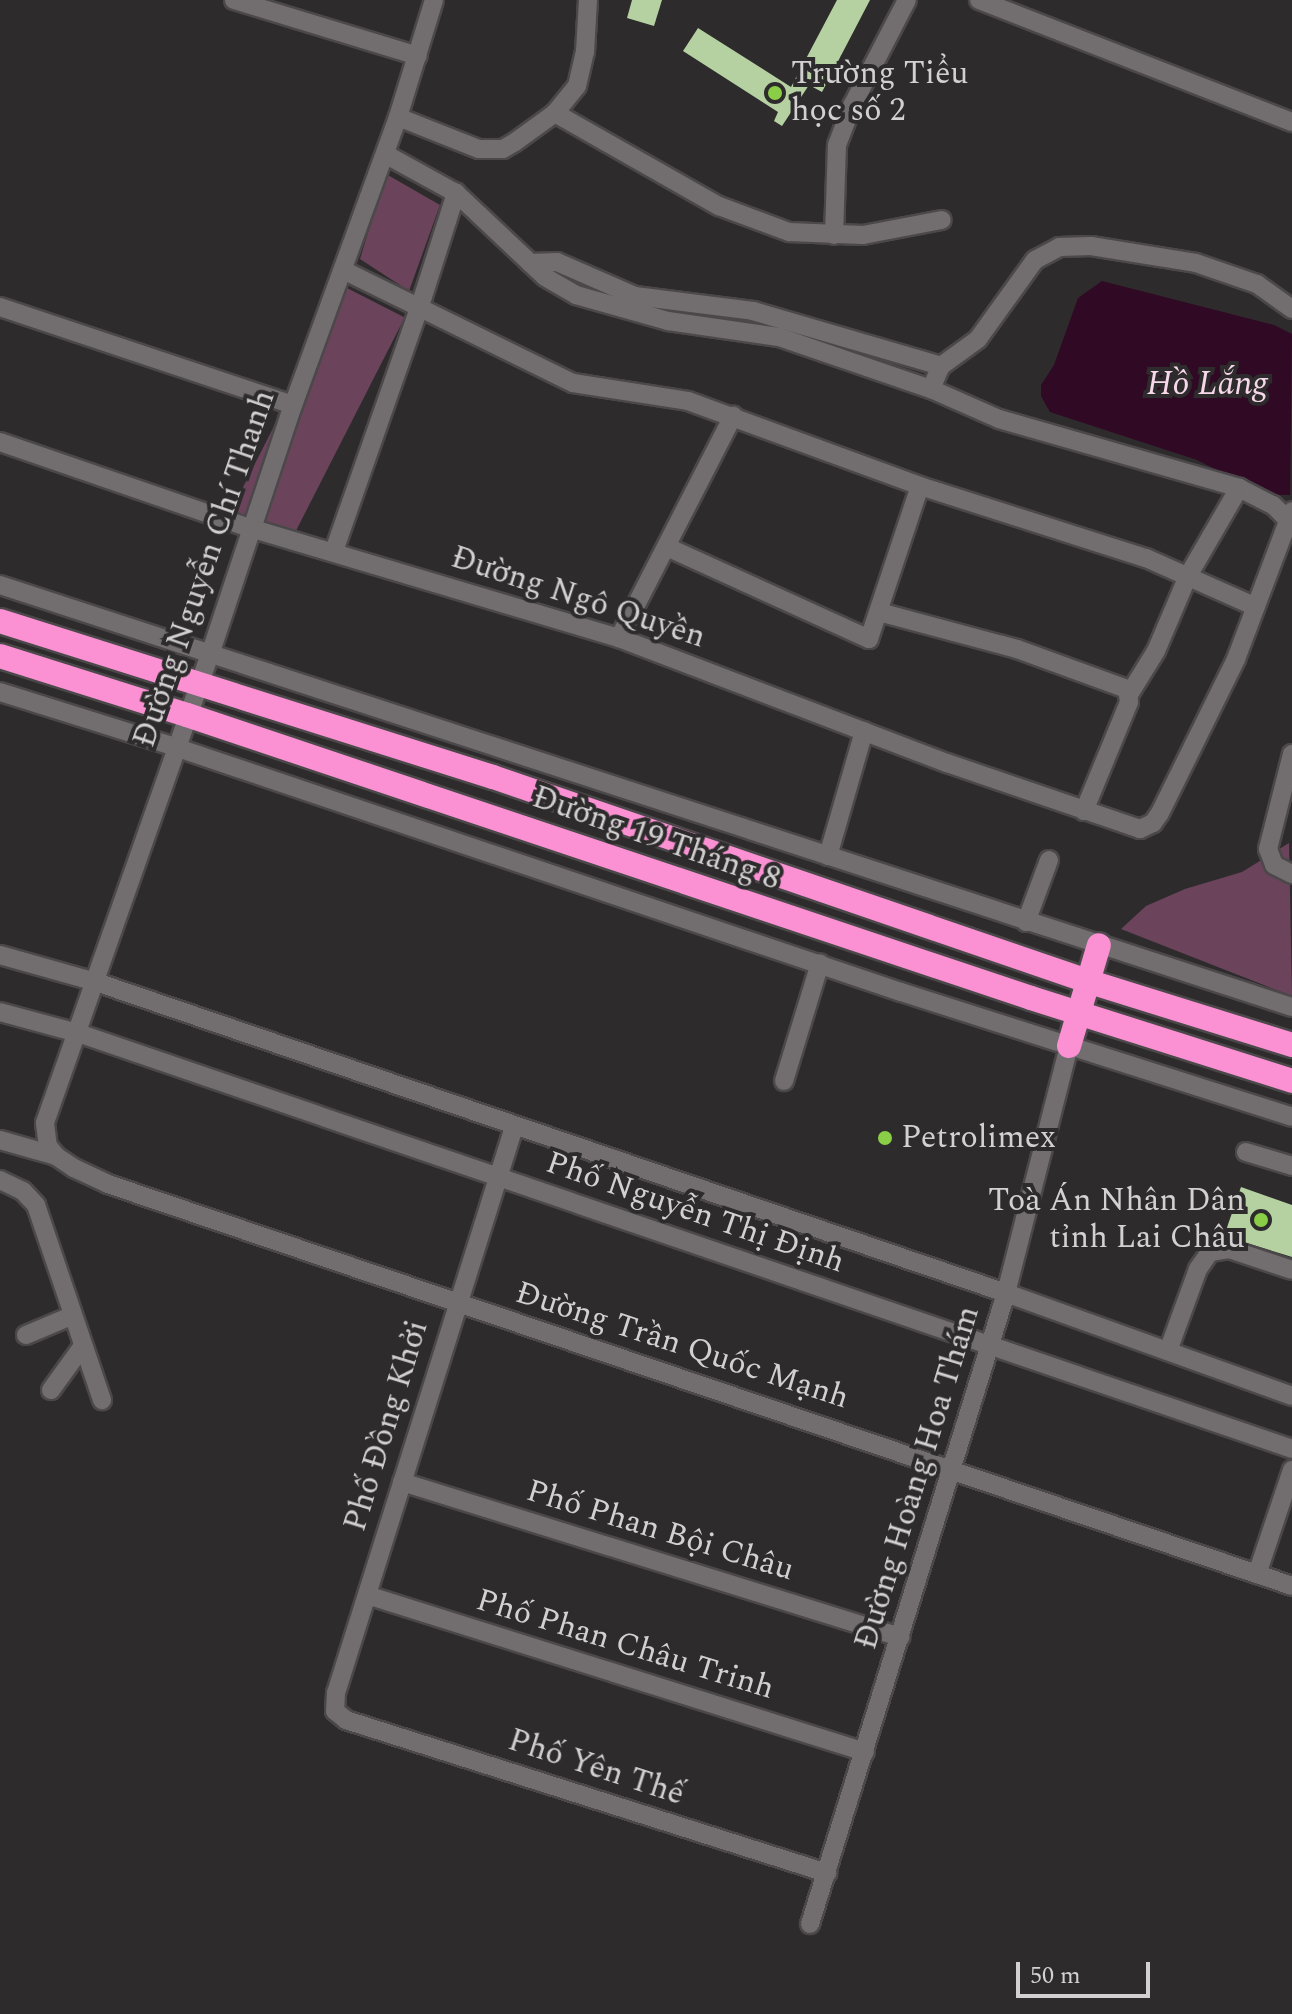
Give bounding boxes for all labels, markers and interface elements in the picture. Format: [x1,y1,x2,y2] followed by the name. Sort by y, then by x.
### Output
[791,56,969,131] place label: Trường Tiểu học số 2
[766,84,784,102] marker: Trường Tiểu học số 2
[1147,365,1267,405] water label: Hồ Lắng
[126,385,284,753] street label: Đường Nguyễn Chí Thanh
[446,539,710,657] street label: Đường Ngô Quyền
[527,779,785,899] street label: Đường 19 Tháng 8
[901,1119,1056,1157] place label: Petrolimex
[876,1129,894,1147] marker: Petrolimex
[541,1144,849,1282] street label: Phố Nguyễn Thị Định
[988,1183,1245,1258] place label: Toà Án Nhân Dân tỉnh Lai Châu
[1252,1211,1270,1229] marker: Toà Án Nhân Dân tỉnh Lai Châu
[511,1274,853,1418] street label: Đường Trần Quốc Mạnh
[847,1302,989,1654] street label: Đường Hoàng Hoa Thám
[337,1316,437,1536] street label: Phố Đồng Khởi
[522,1472,798,1590] street label: Phố Phan Bội Châu
[471,1581,779,1709] street label: Phố Phan Châu Trinh
[503,1721,689,1815] street label: Phố Yên Thế
[1020,1946,1154,1996] scale bar
[1030,1958,1081,1994] text: 50 m

